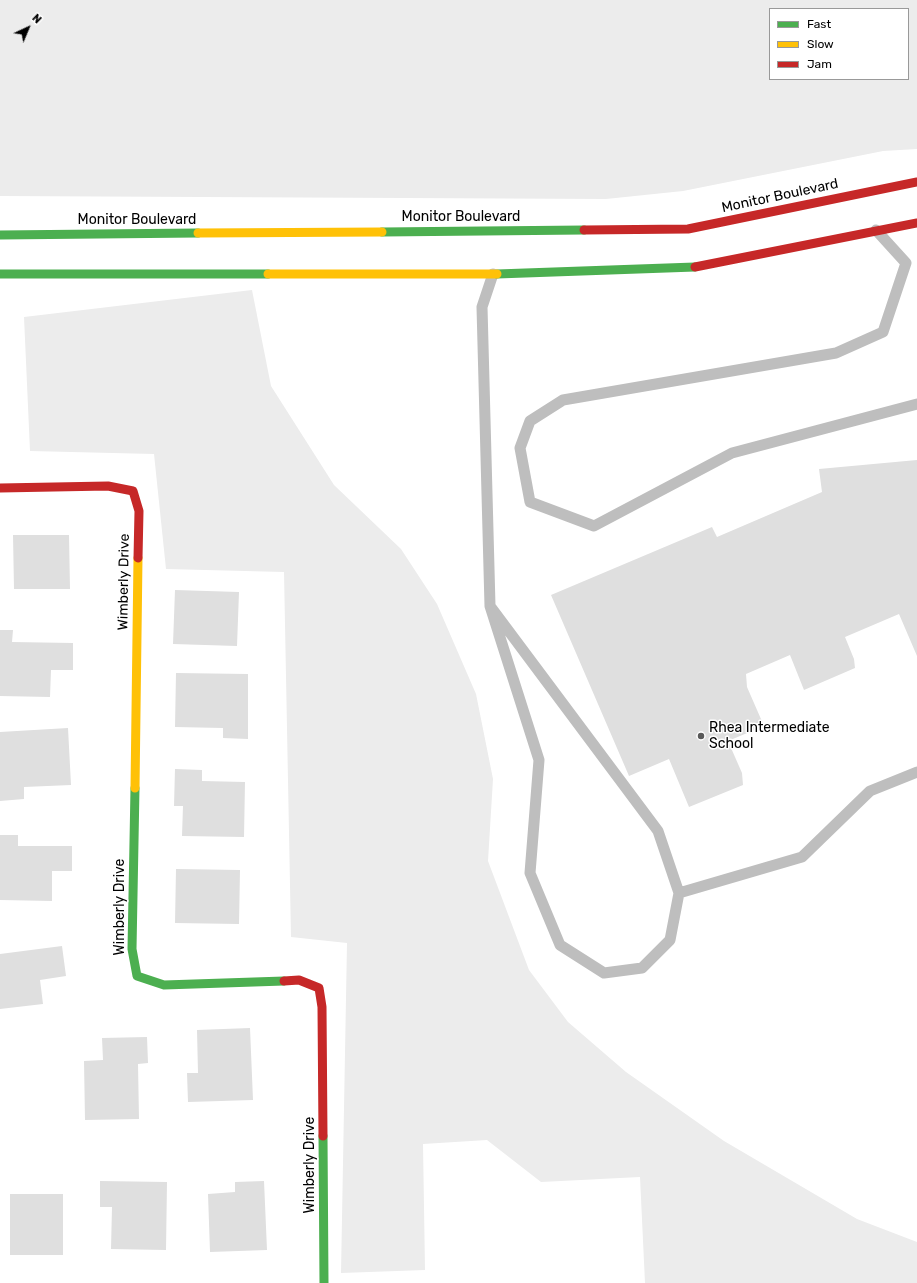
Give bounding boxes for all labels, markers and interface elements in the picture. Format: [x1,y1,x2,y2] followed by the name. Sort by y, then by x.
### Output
[8,8,48,48] north arrow
[769,8,909,80] legend
[29,12,44,26] text: N
[807,17,831,31] text: Fast
[807,37,834,51] text: Slow
[807,57,832,71] text: Jam
[720,175,840,217] street label: Monitor Boulevard
[402,209,520,225] street label: Monitor Boulevard
[78,212,196,228] street label: Monitor Boulevard
[115,533,133,631] street label: Wimberly Drive
[709,720,830,752] place label: Rhea Intermediate School
[696,731,706,741] marker: Rhea Intermediate School
[112,859,128,955] street label: Wimberly Drive
[302,1117,318,1213] street label: Wimberly Drive

